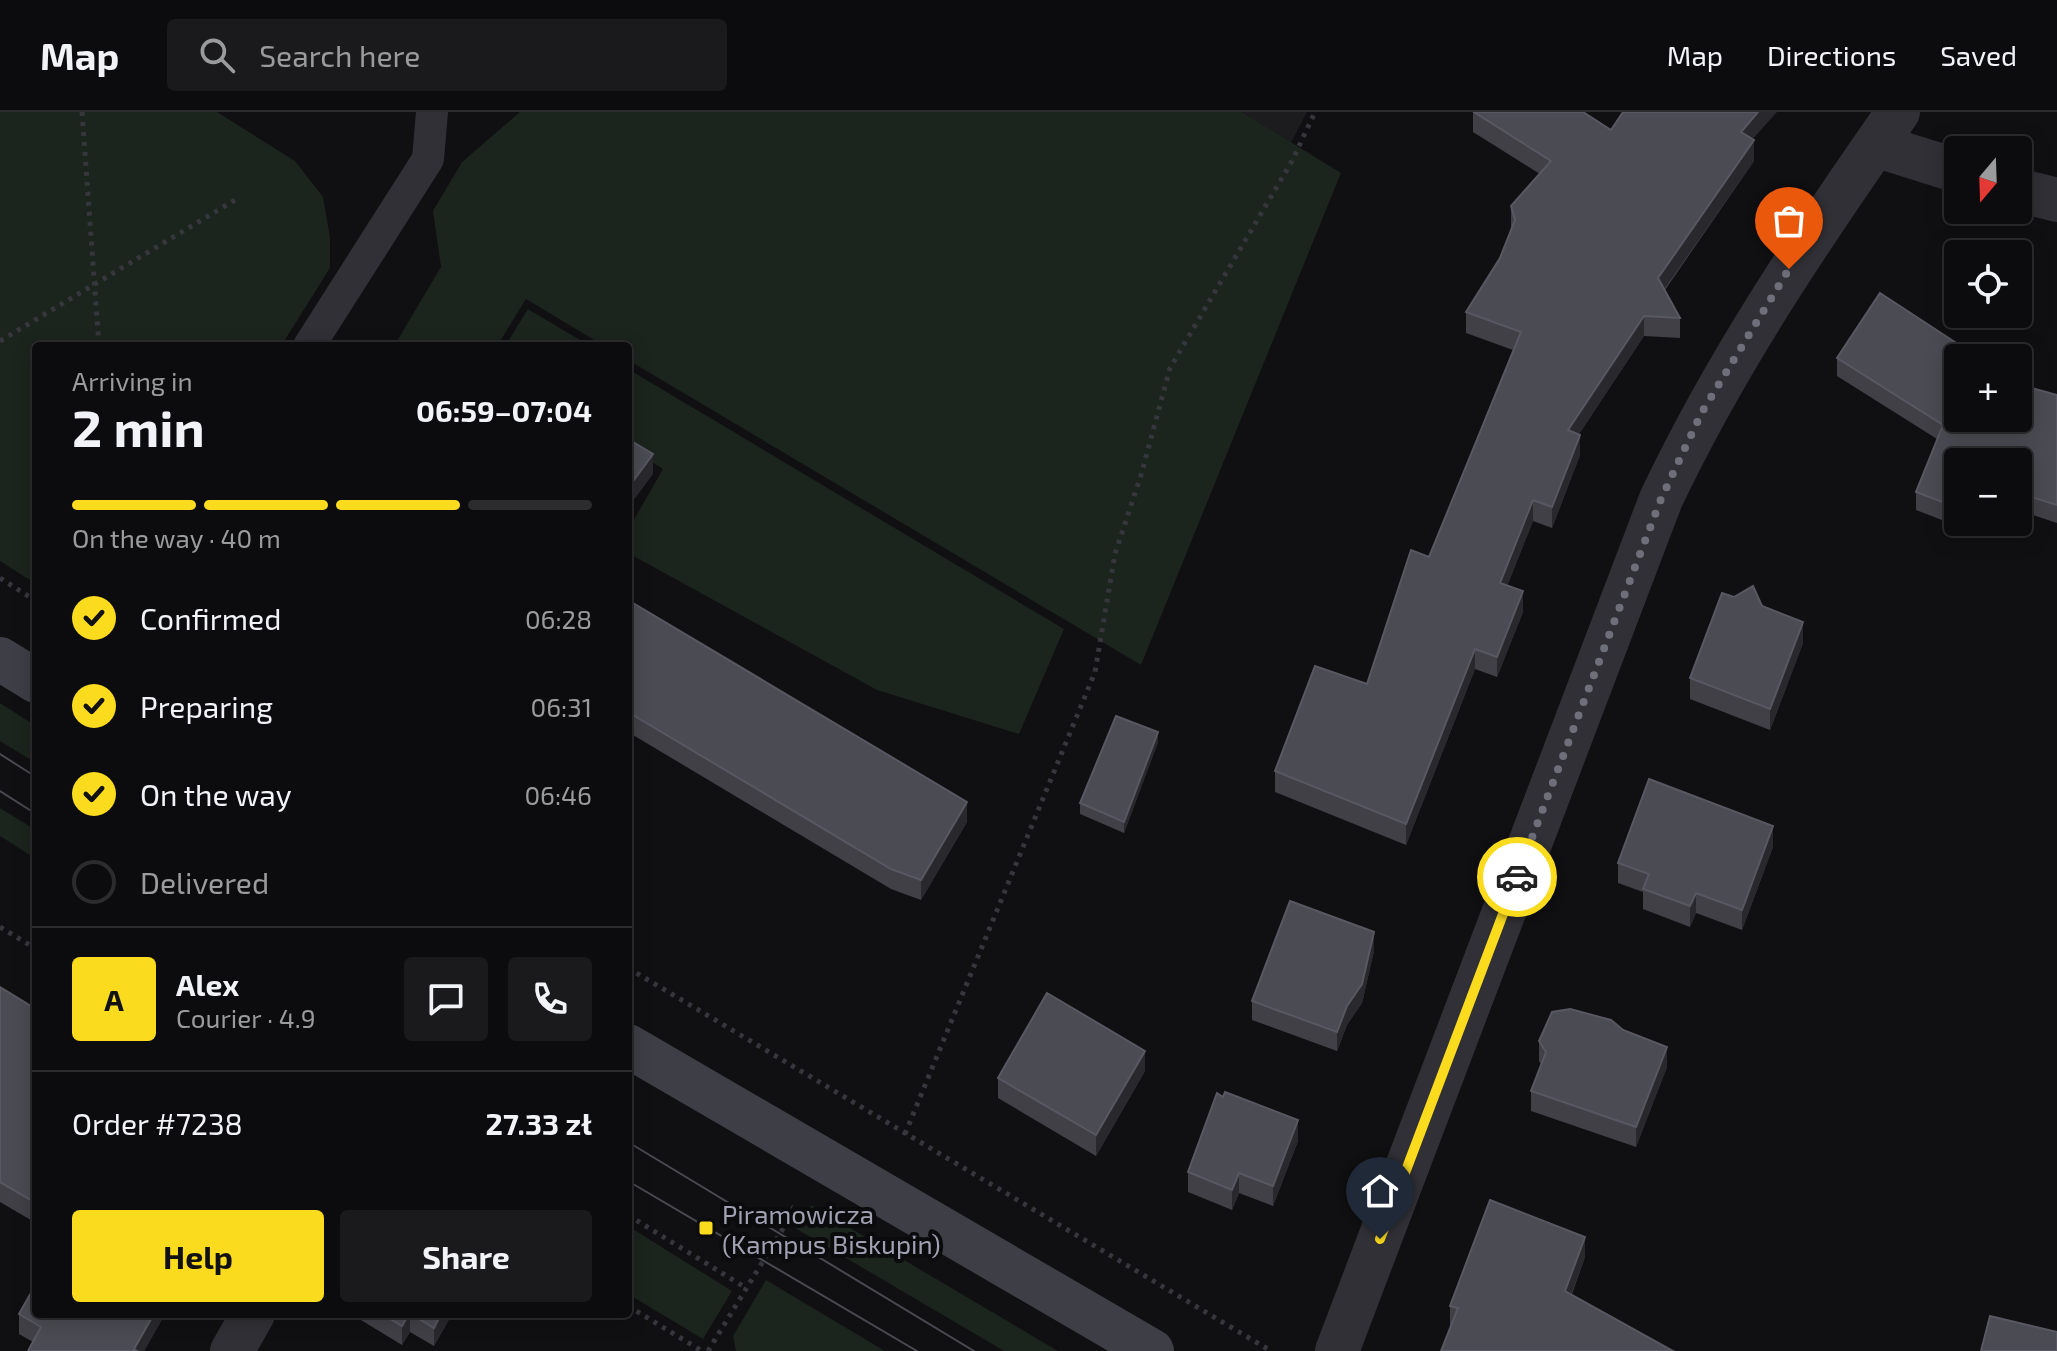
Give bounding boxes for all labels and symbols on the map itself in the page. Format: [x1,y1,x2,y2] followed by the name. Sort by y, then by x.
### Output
[1944,136,2032,224] north arrow
[1755,187,1823,269] pin
[1477,837,1557,917] courier
[1346,1157,1414,1239] pin
[722,1198,941,1259] place label: Piramowicza (Kampus Biskupin)
[697,1219,715,1237] marker: Piramowicza (Kampus Biskupin)

